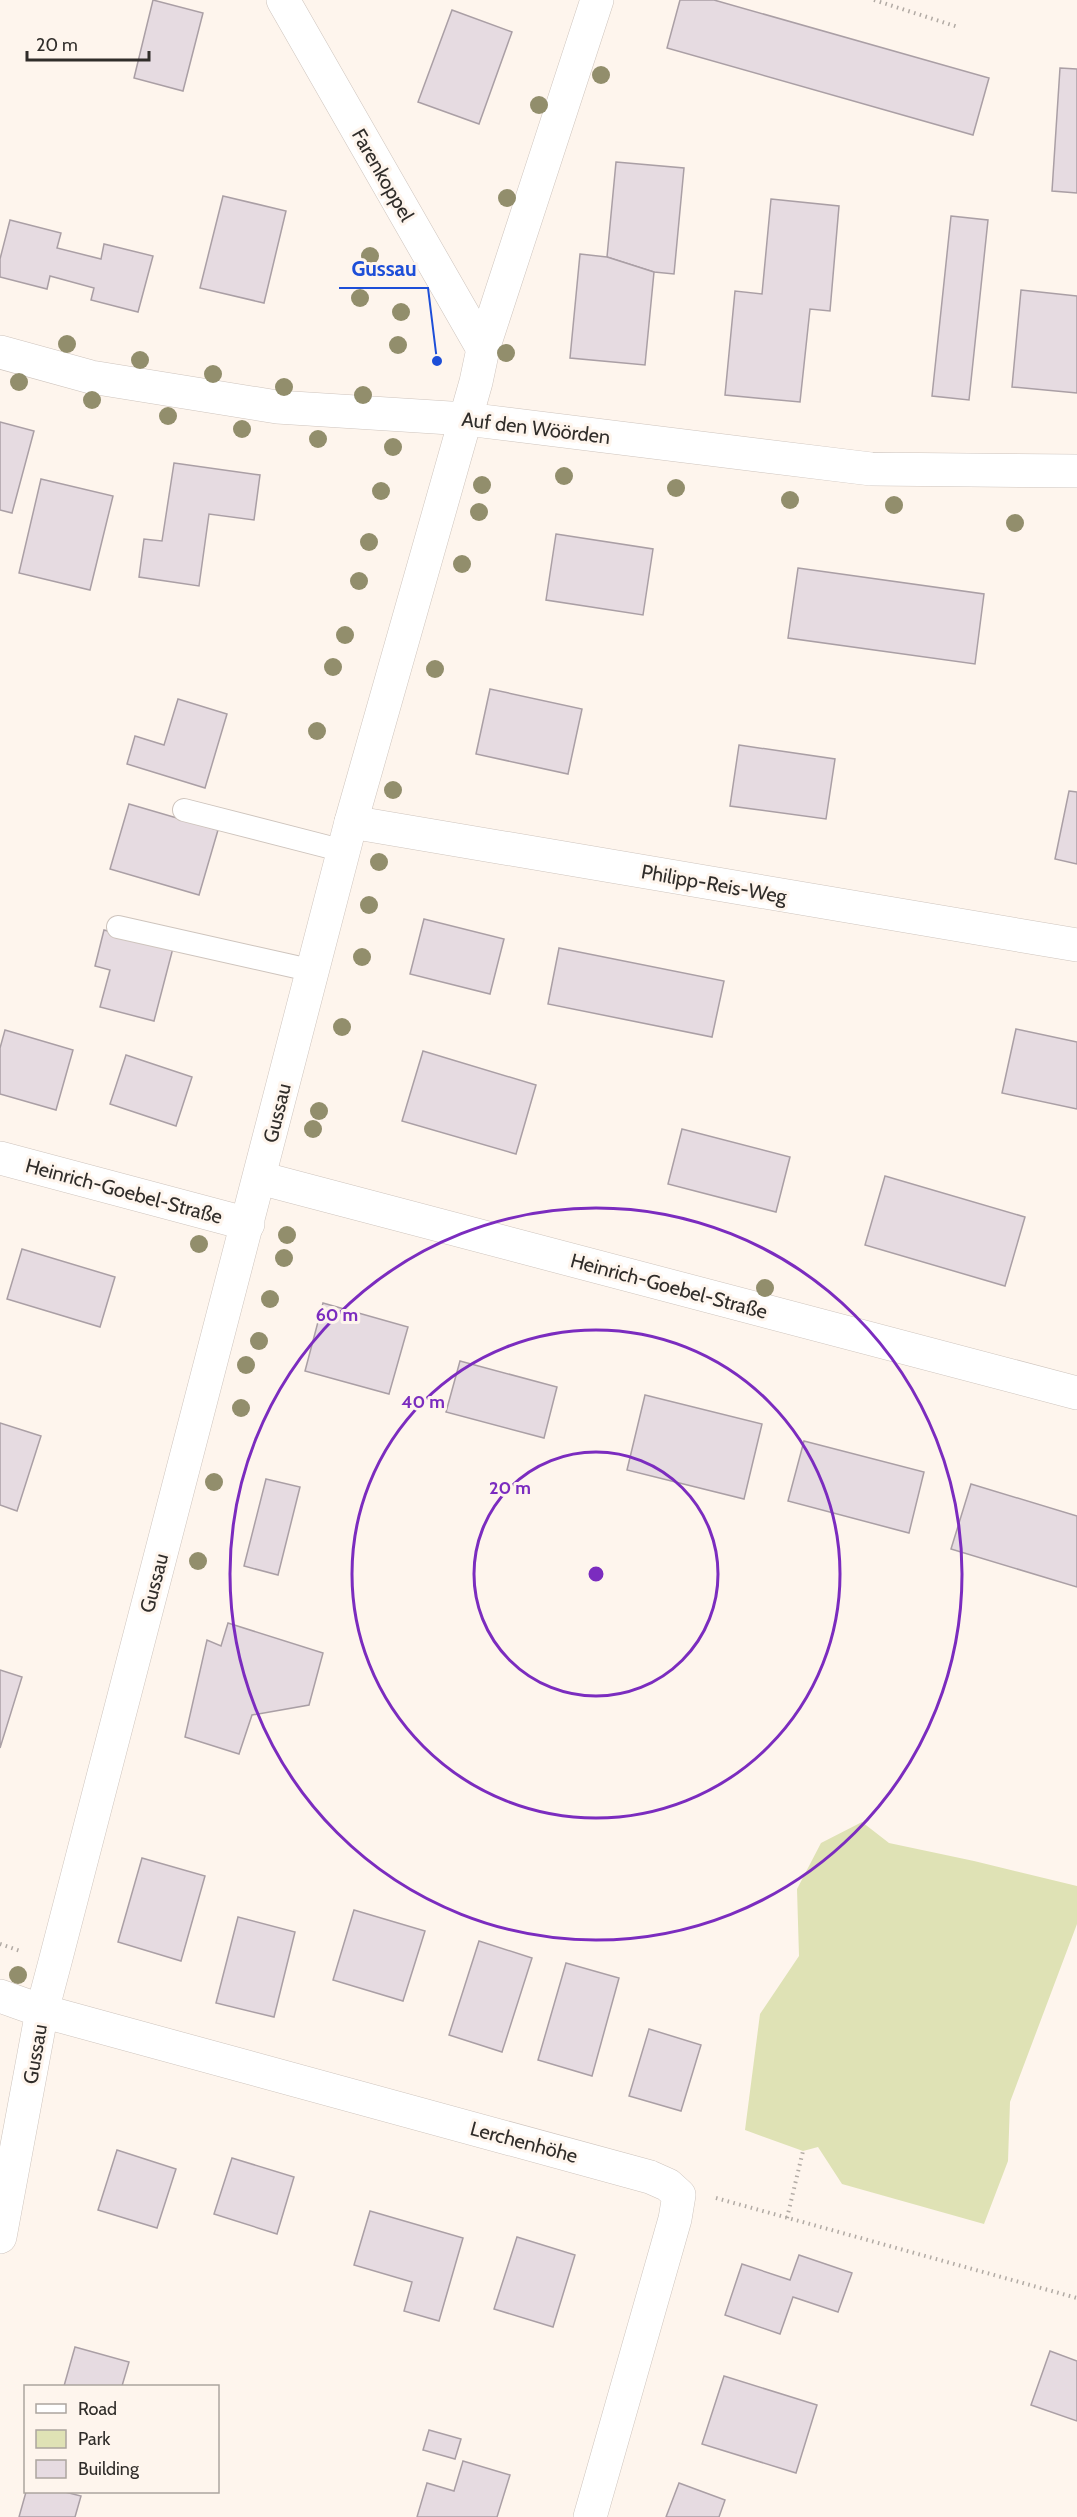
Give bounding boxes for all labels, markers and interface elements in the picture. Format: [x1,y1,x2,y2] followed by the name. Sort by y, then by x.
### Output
[27,24,148,62] scale bar
[36,34,78,56] text: 20 m
[347,124,419,226] street label: Farenkoppel
[339,249,428,288] callout: Gussau
[351,256,417,281] text: Gussau
[460,407,612,449] street label: Auf den Wöörden
[639,859,790,909] street label: Philipp-Reis-Weg
[258,1081,296,1145] street label: Gussau
[23,1153,225,1229] street label: Heinrich-Goebel-Straße
[568,1248,770,1324] street label: Heinrich-Goebel-Straße
[316,1304,358,1326] text: 60 m
[401,1391,445,1413] text: 40 m
[489,1477,531,1499] text: 20 m
[135,1551,173,1615] street label: Gussau
[586,1564,606,1584] centre of rings
[18,2022,52,2086] street label: Gussau
[468,2116,580,2168] street label: Lerchenhöhe
[24,2385,219,2493] legend
[78,2398,117,2420] text: Road
[78,2428,111,2450] text: Park
[78,2458,140,2480] text: Building

